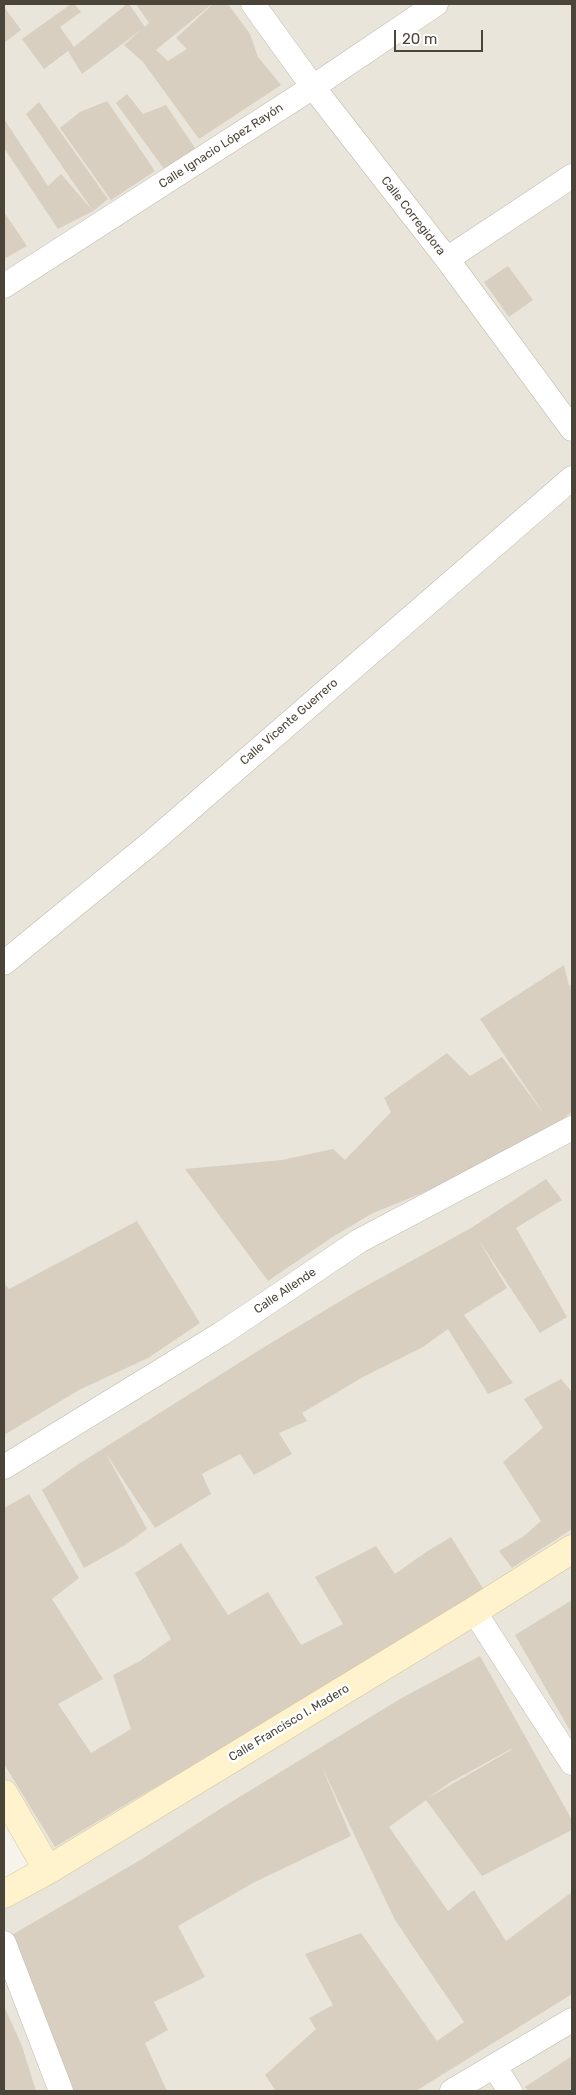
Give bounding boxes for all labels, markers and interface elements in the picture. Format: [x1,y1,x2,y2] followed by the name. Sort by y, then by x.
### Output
[396,20,485,52] scale bar
[402,30,437,48] text: 20 m
[156,100,286,192] street label: Calle Ignacio López Rayón
[378,174,448,258] street label: Calle Corregidora
[237,676,341,768] street label: Calle Vicente Guerrero
[251,1265,319,1317] street label: Calle Allende
[226,1681,352,1765] street label: Calle Francisco I. Madero

